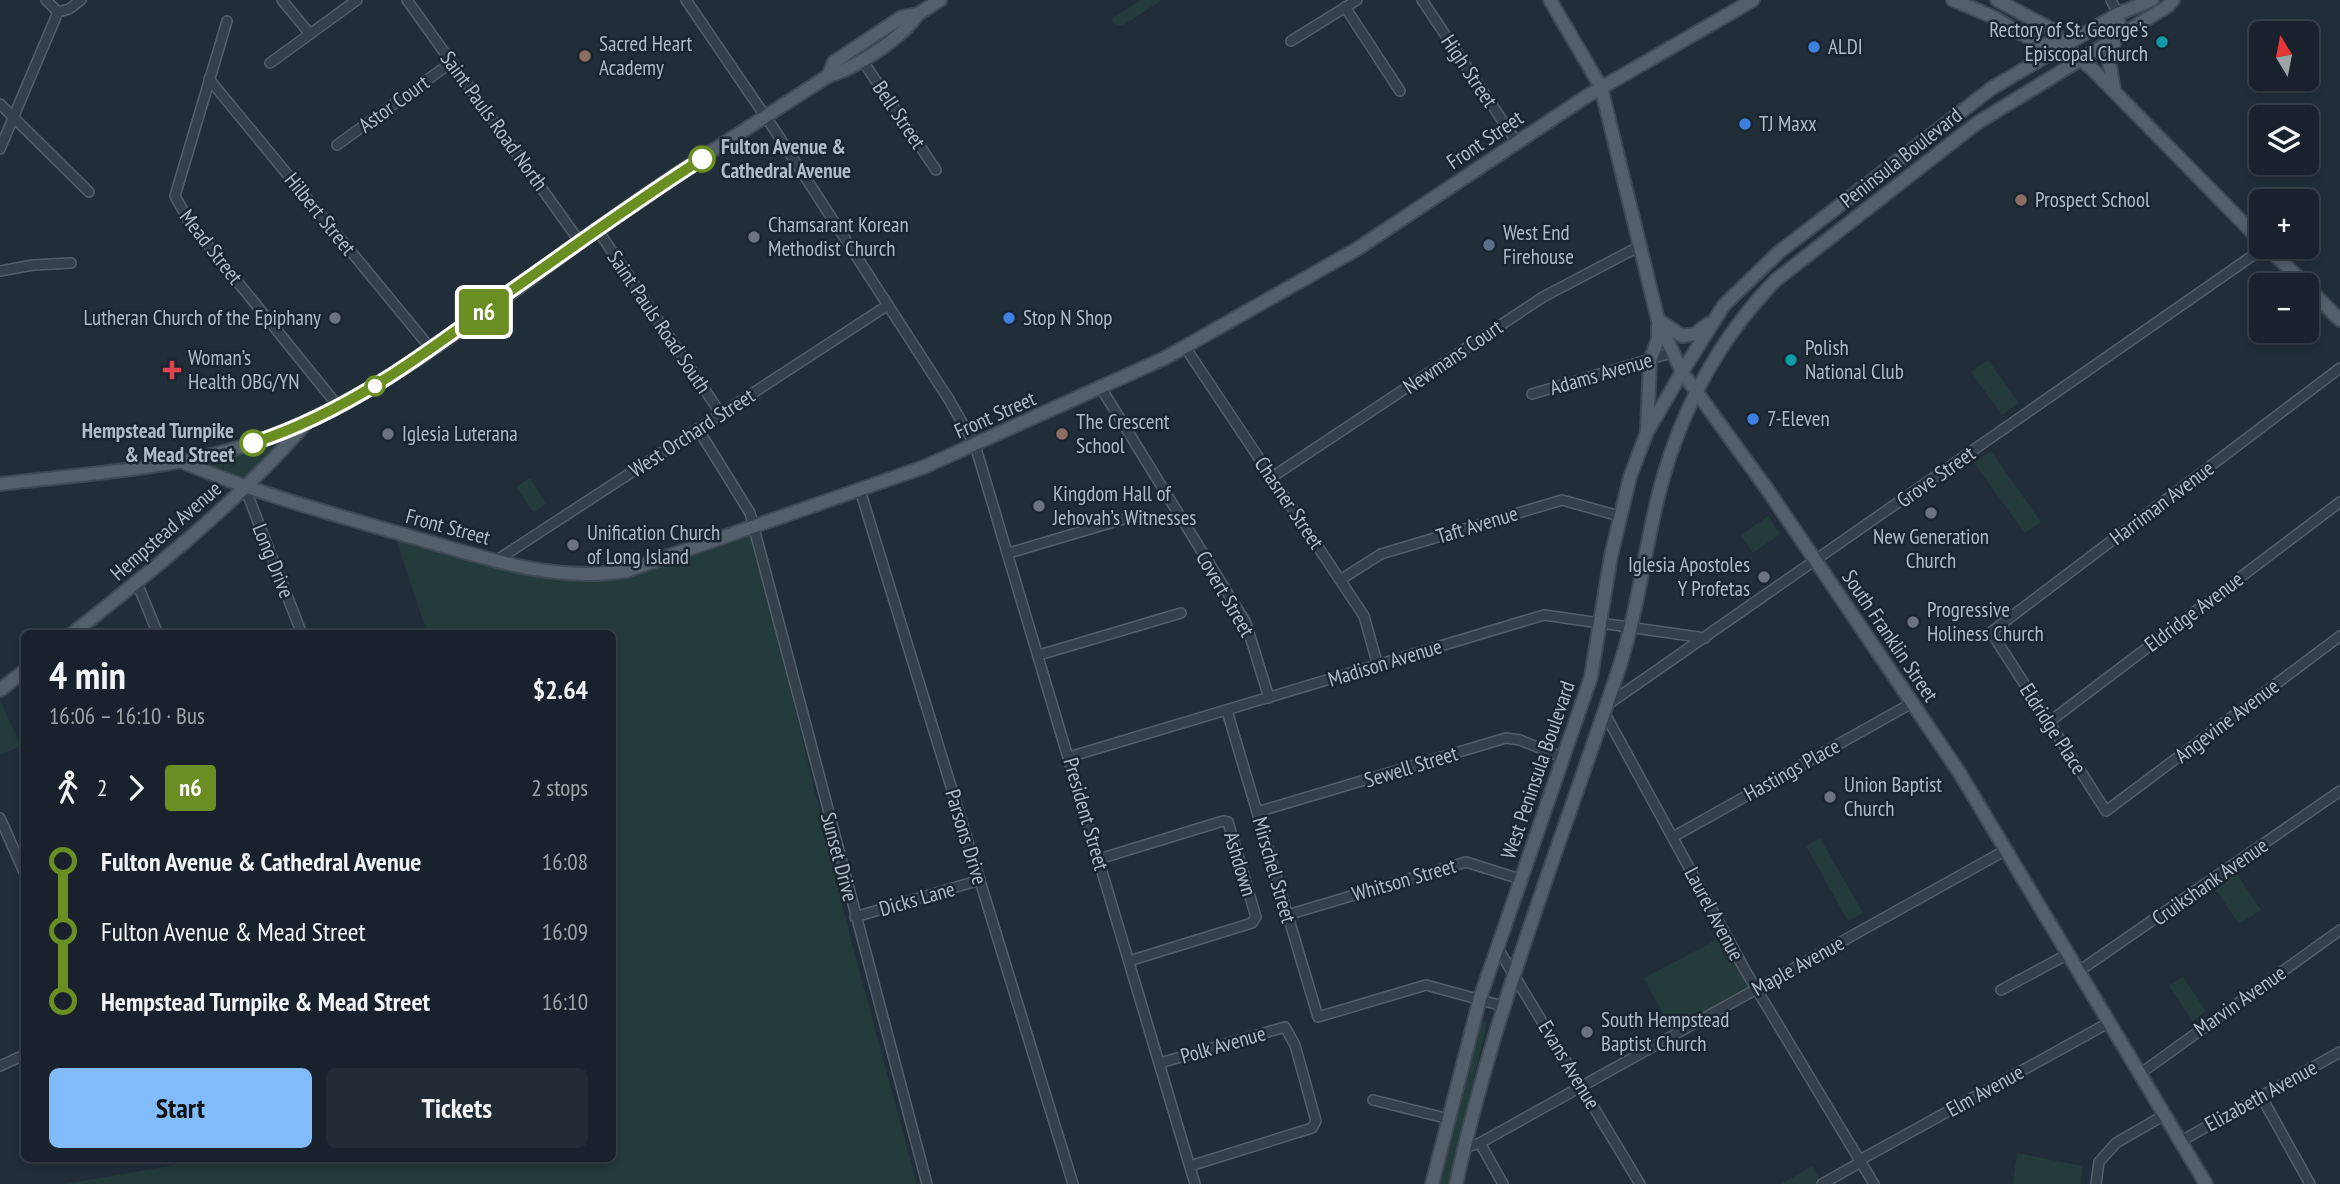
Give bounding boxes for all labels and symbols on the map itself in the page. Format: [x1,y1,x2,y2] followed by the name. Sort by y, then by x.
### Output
[1989,16,2148,67] place label: Rectory of St. George's Episcopal Church
[2249,21,2319,91] north arrow
[1435,29,1504,112] street label: High Street
[599,30,692,81] place label: Sacred Heart Academy
[1828,33,1863,60] place label: ALDI
[2154,34,2170,50] marker: Rectory of St. George's Episcopal Church
[1806,39,1822,55] marker: ALDI
[435,46,554,196] street label: Saint Pauls Road North
[577,48,593,64] marker: Sacred Heart Academy
[353,69,435,138] street label: Astor Court
[867,76,932,154] street label: Bell Street
[1834,102,1967,214] street label: Peninsula Boulevard
[1441,104,1528,175] street label: Front Street
[1759,110,1817,137] place label: TJ Maxx
[1737,116,1753,132] marker: TJ Maxx
[721,133,851,184] place label: Fulton Avenue & Cathedral Avenue
[689,146,715,172] marker: Fulton Avenue & Cathedral Avenue
[279,167,362,261] street label: Hilbert Street
[2035,186,2150,213] place label: Prospect School
[2013,192,2029,208] marker: Prospect School
[174,204,249,290] street label: Mead Street
[768,211,909,262] place label: Chamsarant Korean Methodist Church
[1503,219,1574,270] place label: West End Firehouse
[746,229,762,245] marker: Chamsarant Korean Methodist Church
[1481,237,1497,253] marker: West End Firehouse
[602,245,717,398] street label: Saint Pauls Road South
[452,289,516,335] line badge: n6
[84,304,321,331] place label: Lutheran Church of the Epiphany
[1023,304,1112,331] place label: Stop N Shop
[327,310,343,326] marker: Lutheran Church of the Epiphany
[1001,310,1017,326] marker: Stop N Shop
[1398,313,1508,400] street label: Newmans Court
[1805,334,1904,385] place label: Polish National Club
[188,344,300,395] place label: Woman’s Health OBG/YN
[1547,346,1655,401] street label: Adams Avenue
[1783,352,1799,368] marker: Polish National Club
[162,360,182,380] marker: Woman’s Health OBG/YN
[365,376,385,396] unlabelled marker
[624,382,760,483] street label: West Orchard Street
[950,385,1040,444] street label: Front Street
[1767,405,1830,432] place label: 7-Eleven
[1076,408,1170,459] place label: The Crescent School
[1745,411,1761,427] marker: 7-Eleven
[82,417,234,468] place label: Hempstead Turnpike & Mead Street
[402,420,518,447] place label: Iglesia Luterana
[380,426,396,442] marker: Iglesia Luterana
[1054,426,1070,442] marker: The Crescent School
[240,430,266,456] marker: Hempstead Turnpike & Mead Street
[1891,440,1980,513] street label: Grove Street
[1249,451,1330,554] street label: Chasner Street
[2104,455,2219,551] street label: Harriman Avenue
[105,475,227,586] street label: Hempstead Avenue
[1052,480,1196,531] place label: Kingdom Hall of Jehovah’s Witnesses
[1031,498,1047,514] marker: Kingdom Hall of Jehovah’s Witnesses
[1433,499,1521,550] street label: Taft Avenue
[403,502,494,551] street label: Front Street
[1923,505,1939,521] marker: New Generation Church
[587,519,720,570] place label: Unification Church of Long Island
[246,520,301,602] street label: Long Drive
[1873,523,1989,574] place label: New Generation Church
[565,537,581,553] marker: Unification Church of Long Island
[1190,546,1261,642] street label: Covert Street
[1628,551,1750,602] place label: Iglesia Apostoles Y Profetas
[1836,565,1945,707] street label: South Franklin Street
[2139,566,2249,658] street label: Eldridge Avenue
[1756,569,1772,585] marker: Iglesia Apostoles Y Profetas
[1927,596,2044,647] place label: Progressive Holiness Church
[1905,614,1921,630] marker: Progressive Holiness Church
[1325,632,1445,693] street label: Madison Avenue
[2169,672,2284,769] street label: Angevine Avenue
[1494,677,1581,862] street label: West Peninsula Boulevard
[2014,678,2093,779] street label: Eldridge Place
[1739,732,1844,807] street label: Hastings Place
[1361,740,1461,793] street label: Sewell Street
[1058,755,1115,873] street label: President Street
[1844,771,1942,822] place label: Union Baptist Church
[939,786,994,888] street label: Parsons Drive
[1822,789,1838,805] marker: Union Baptist Church
[815,809,864,905] street label: Sunset Drive
[1246,814,1303,926] street label: Mirschel Street
[1218,828,1263,899] street label: Ashdown
[2146,832,2273,932] street label: Cruikshank Avenue
[1349,852,1459,907] street label: Whitson Street
[1679,862,1750,965] street label: Laurel Avenue
[876,875,958,922] street label: Dicks Lane
[1747,929,1849,1002] street label: Maple Avenue
[2188,959,2291,1042] street label: Marvin Avenue
[1601,1006,1729,1057] place label: South Hempstead Baptist Church
[1532,1015,1606,1114] street label: Evans Avenue
[1177,1019,1269,1070] street label: Polk Avenue
[1579,1024,1595,1040] marker: South Hempstead Baptist Church
[2200,1054,2322,1137] street label: Elizabeth Avenue
[1941,1058,2028,1123] street label: Elm Avenue

